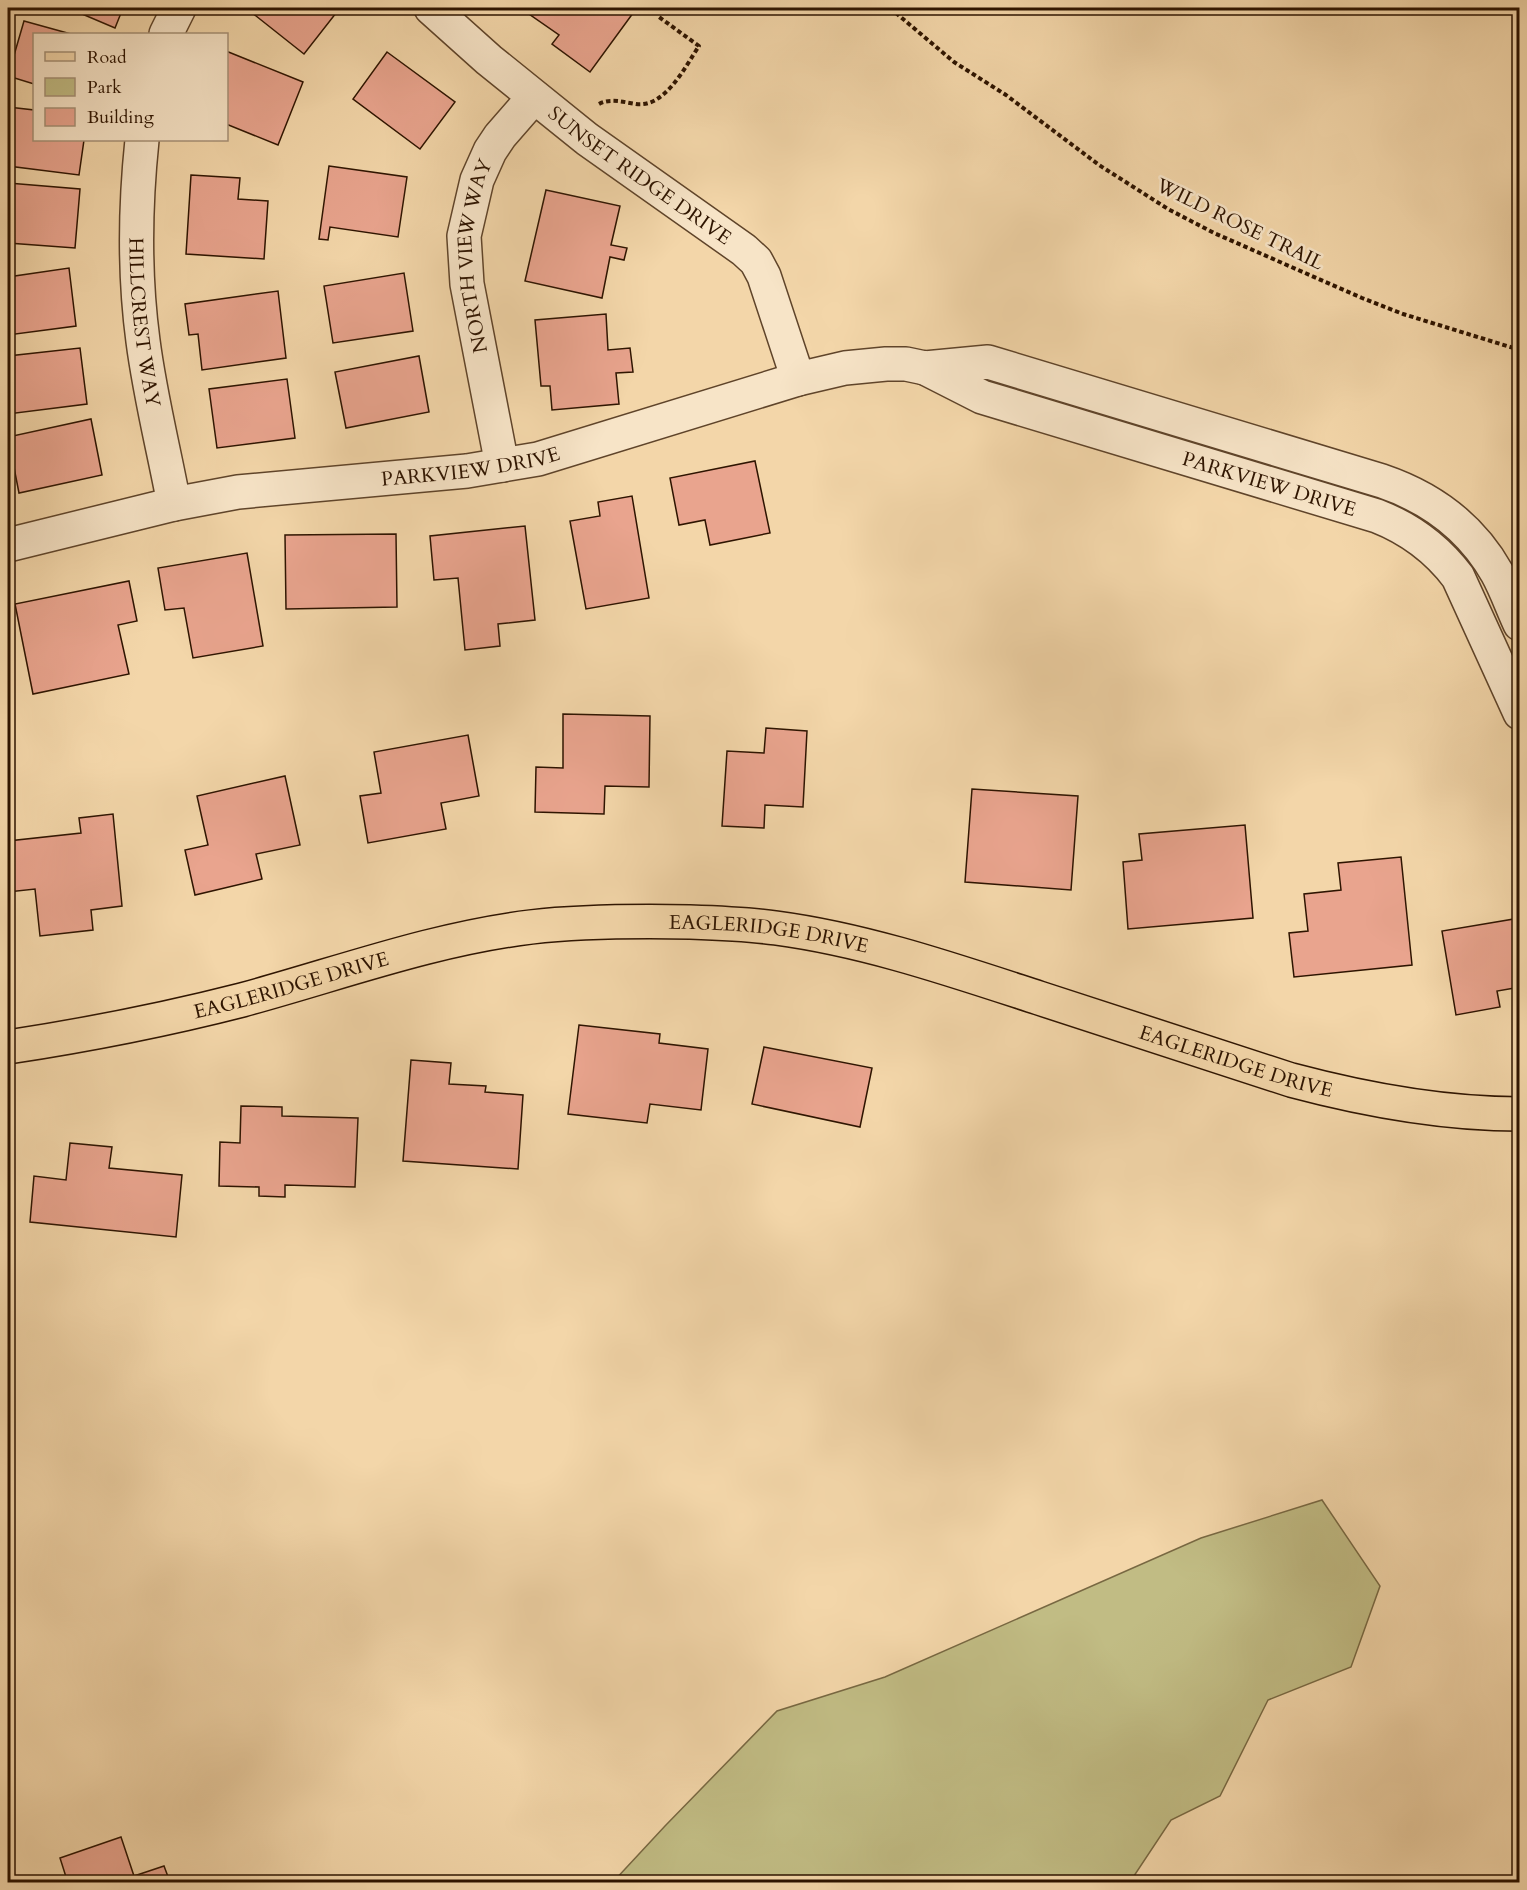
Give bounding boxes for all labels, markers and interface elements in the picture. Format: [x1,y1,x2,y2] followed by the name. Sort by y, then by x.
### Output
[33,33,228,141] legend
[87,45,127,70] text: Road
[87,75,122,100] text: Park
[543,100,737,251] street label: SUNSET RIDGE DRIVE
[87,105,155,130] text: Building
[450,154,498,355] street label: NORTH VIEW WAY
[1151,171,1329,277] street label: WILD ROSE TRAIL
[123,237,167,410] street label: HILLCREST WAY
[380,440,563,492] street label: PARKVIEW DRIVE
[1179,445,1359,522] street label: PARKVIEW DRIVE
[669,908,871,959] street label: EAGLERIDGE DRIVE
[191,945,392,1025] street label: EAGLERIDGE DRIVE
[1136,1018,1335,1103] street label: EAGLERIDGE DRIVE

